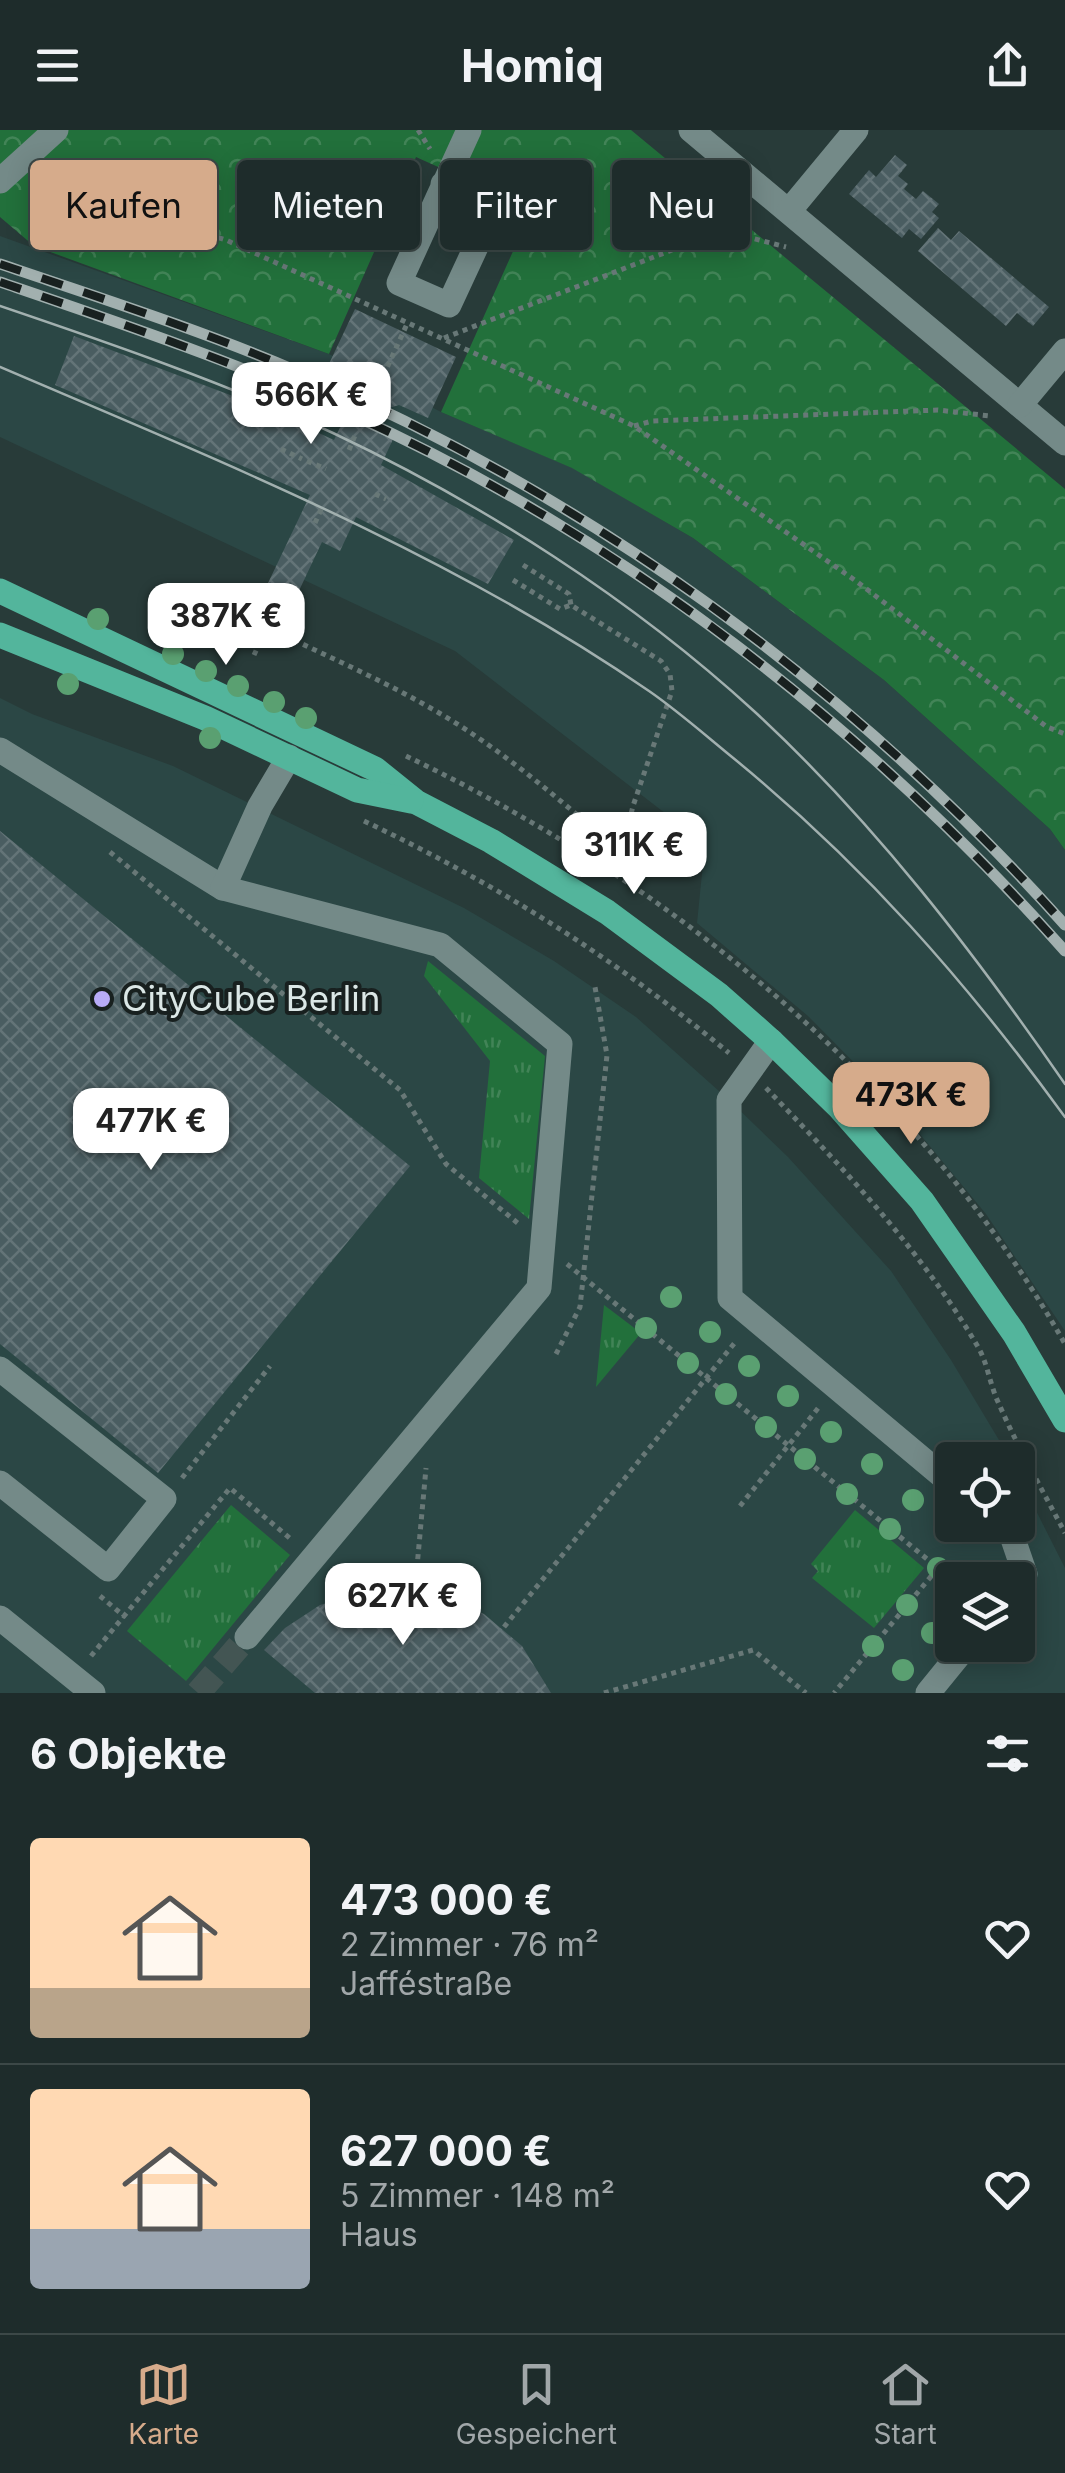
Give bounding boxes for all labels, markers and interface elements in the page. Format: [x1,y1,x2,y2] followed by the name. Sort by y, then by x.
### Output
[30,38,85,93] icon: menu
[461,38,604,93] text: Homiq
[980,38,1035,93] icon: share
[30,160,217,250] chip: Kaufen
[237,160,420,250] chip: Mieten
[440,160,592,250] chip: Filter
[612,160,750,250] chip: Neu
[230,362,392,447] pin: 566K €
[254,375,368,414] text: 566K €
[145,583,307,668] pin: 387K €
[170,596,282,635] text: 387K €
[553,812,715,897] pin: 311K €
[584,825,684,864] text: 311K €
[122,977,380,1019] place label: CityCube Berlin
[91,988,113,1010] marker: CityCube Berlin
[830,1062,992,1147] pin: 473K €
[855,1075,967,1114] text: 473K €
[70,1088,232,1173] pin: 477K €
[95,1101,207,1140] text: 477K €
[935,1442,1035,1662] map controls
[935,1442,1035,1542] button: locate
[935,1562,1035,1662] button: layers
[322,1563,484,1648] pin: 627K €
[347,1576,459,1615] text: 627K €
[980,1726,1035,1781] icon: filters
[30,1728,227,1779] text: 6 Objekte
[340,1874,553,1925] text: 473 000 €
[110,1878,230,1998] icon: home
[980,1911,1035,1966] icon: heart
[340,1925,599,1964] text: 2 Zimmer · 76 m²
[340,1964,512,2003] text: Jafféstraße
[340,2125,552,2176] text: 627 000 €
[110,2129,230,2249] icon: home
[980,2162,1035,2217] icon: heart
[340,2176,615,2215] text: 5 Zimmer · 148 m²
[340,2215,418,2254] text: Haus
[128,2357,199,2451] tab: Karte
[456,2357,617,2451] tab: Gespeichert
[874,2357,937,2451] tab: Start

